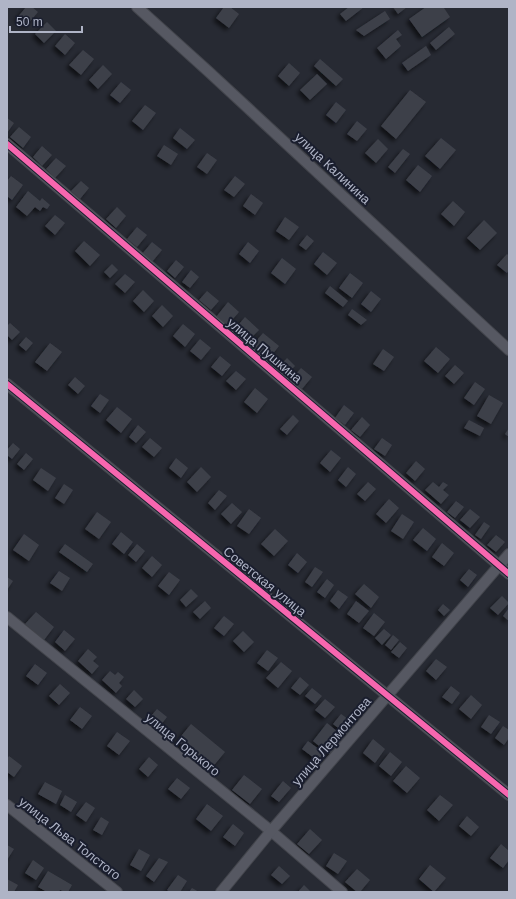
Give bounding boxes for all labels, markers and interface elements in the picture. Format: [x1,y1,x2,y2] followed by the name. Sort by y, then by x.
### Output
[10,8,82,34] scale bar
[16,15,43,29] text: 50 m
[292,130,374,208] street label: улица Калинина
[224,315,306,387] street label: улица Пушкина
[220,543,310,620] street label: Советская улица
[289,693,375,789] street label: улица Лермонтова
[142,710,223,779] street label: улица Горького
[16,794,124,883] street label: улица Льва Толстого

